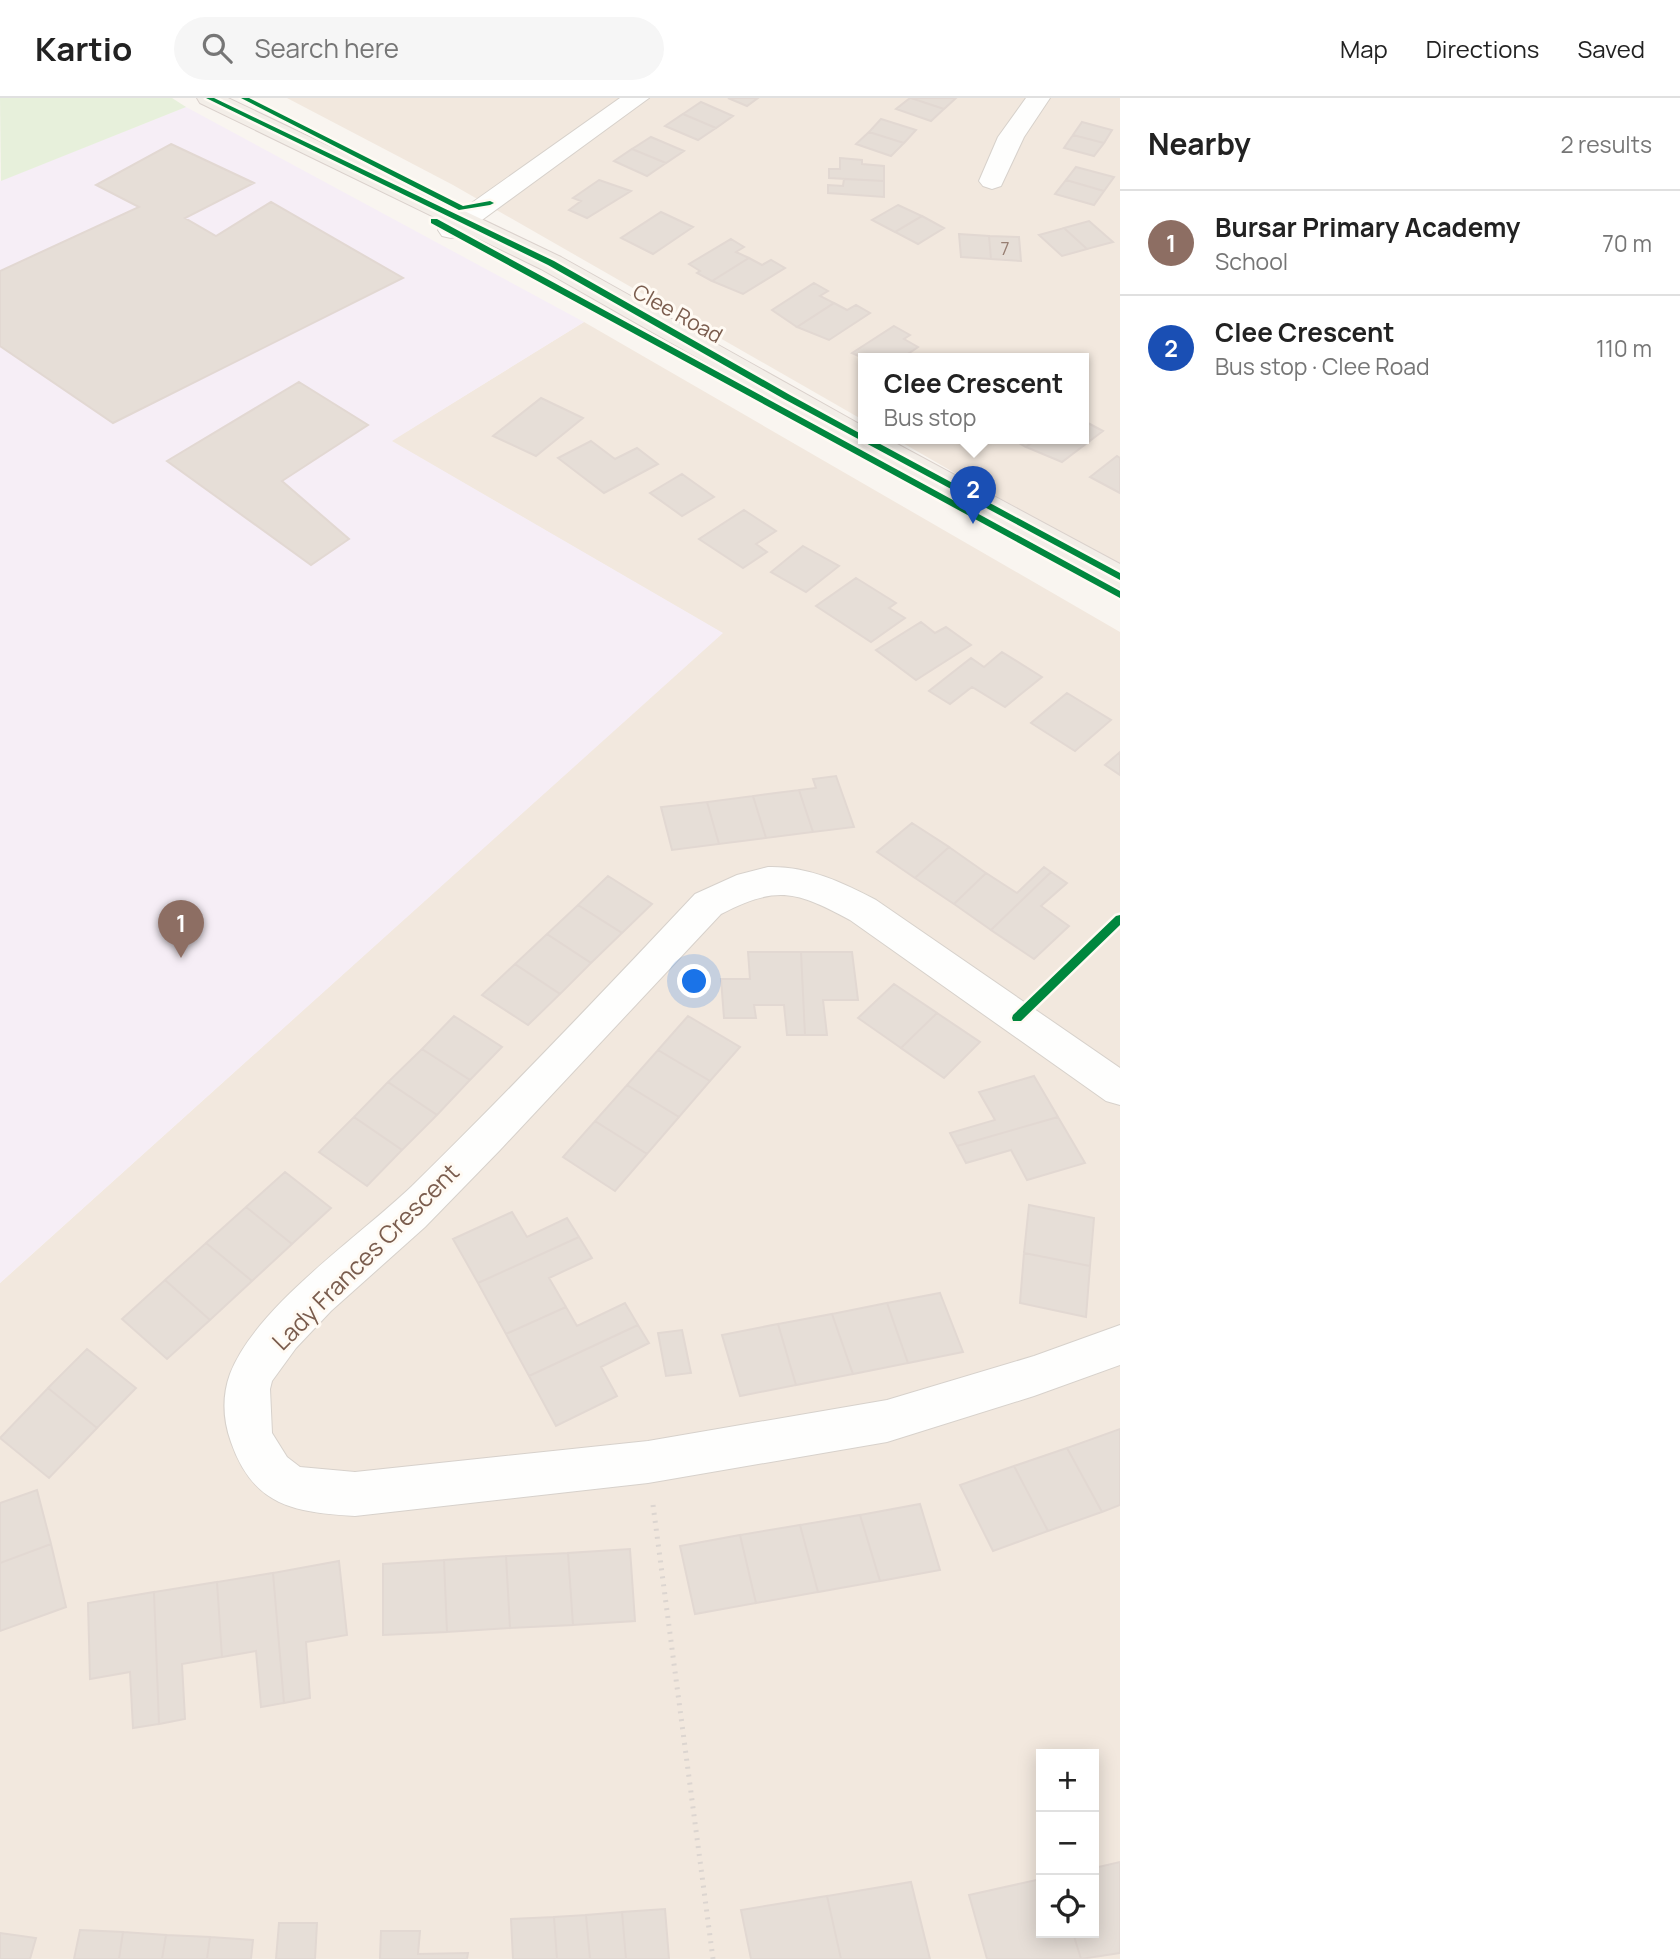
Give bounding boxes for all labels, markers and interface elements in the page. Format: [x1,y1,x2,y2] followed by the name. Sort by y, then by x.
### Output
[174,17,664,80] search box
[35,26,132,71] text: Kartio
[198,29,236,67] icon: search
[254,30,399,66] text: Search here
[1340,32,1388,65] text: Map
[1426,32,1539,65] text: Directions
[1577,32,1645,65] text: Saved
[1148,123,1251,164] text: Nearby
[1560,128,1652,160] text: 2 results
[1215,209,1520,245] text: Bursar Primary Academy
[1166,227,1176,259] text: 1
[1602,227,1652,259] text: 70 m
[1000,236,1010,260] house number: 7
[1215,245,1288,277] text: School
[628,277,728,349] street label: Clee Road
[1215,314,1394,350] text: Clee Crescent
[1164,332,1178,364] text: 2
[1596,332,1652,364] text: 110 m
[1215,350,1430,382] text: Bus stop · Clee Road
[858,353,1089,444] popup
[884,365,1063,401] text: Clee Crescent
[884,401,976,433] text: Bus stop
[950,466,996,524] pin: 2
[158,900,204,958] pin: 1
[677,964,711,998] your location
[264,1155,466,1357] street label: Lady Frances Crescent
[1036,1749,1099,1938] map controls
[1036,1749,1099,1812] button: +
[1036,1812,1099,1875] button: −
[1036,1875,1099,1938] button: locate

